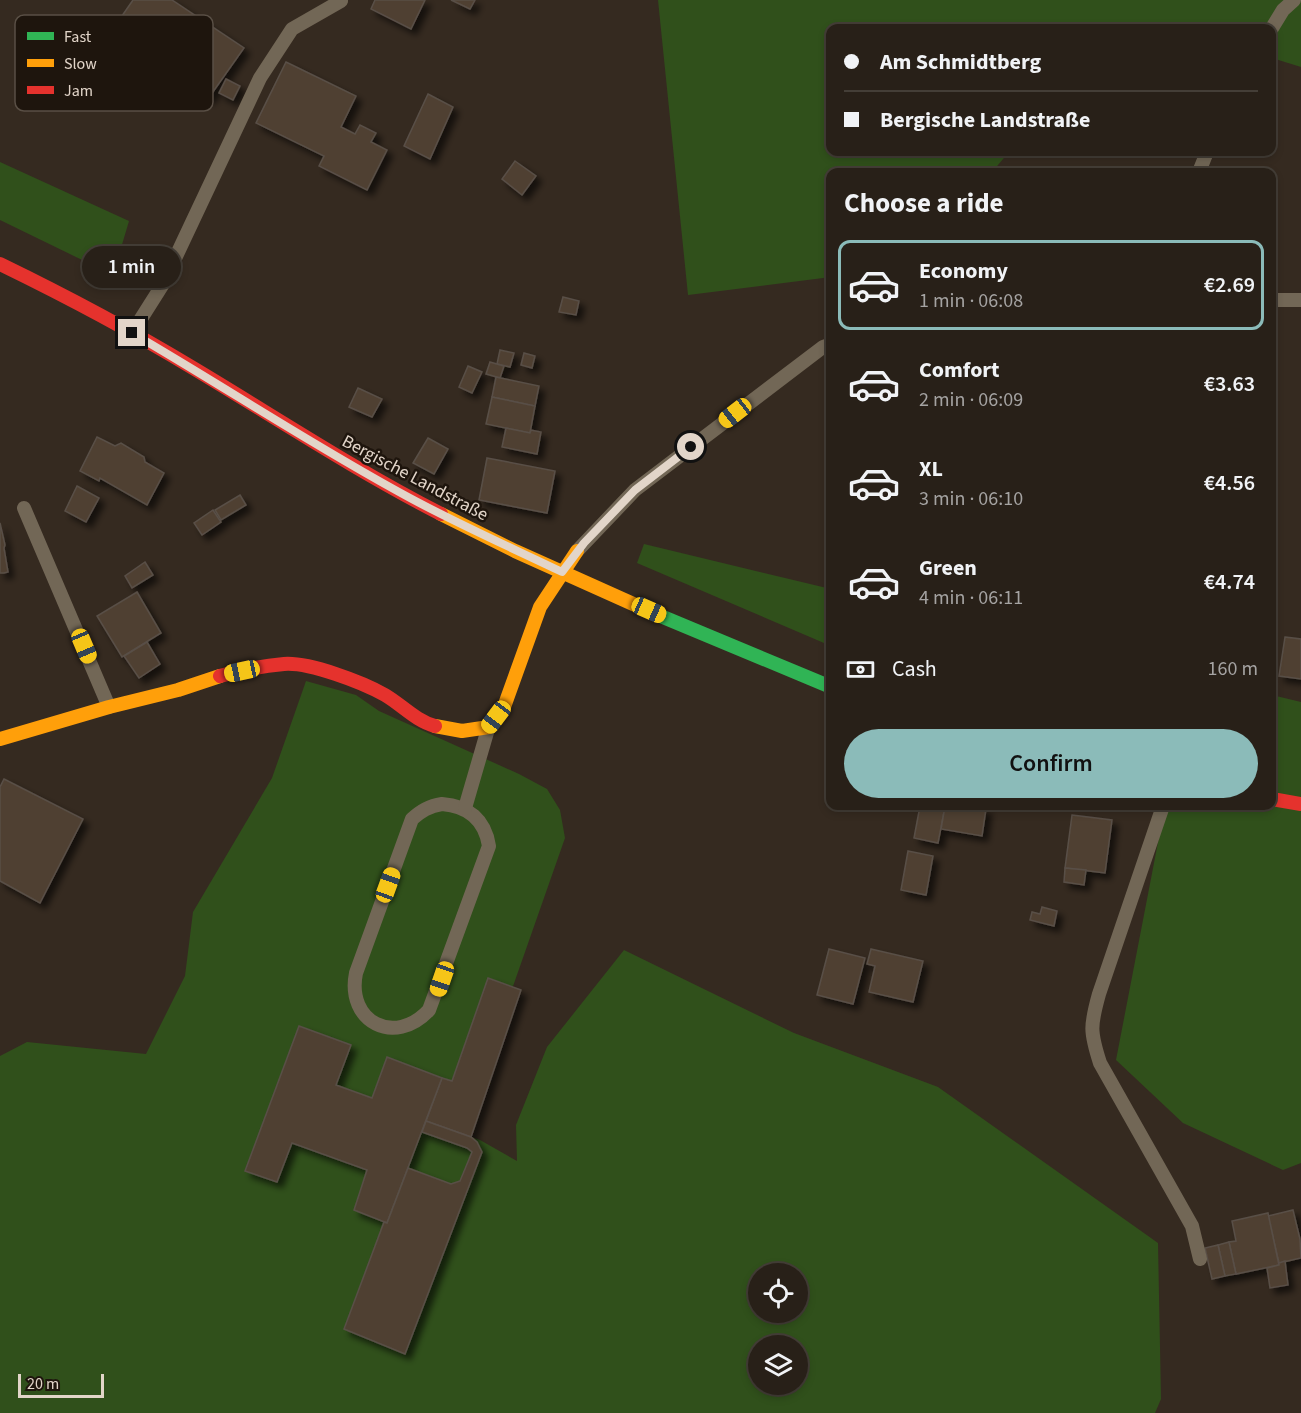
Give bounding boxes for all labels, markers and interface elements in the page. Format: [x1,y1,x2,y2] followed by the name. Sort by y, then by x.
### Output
[15,15,213,111] legend
[64,26,92,48] text: Fast
[880,46,1041,78] text: Am Schmidtberg
[64,53,97,75] text: Slow
[64,80,93,102] text: Jam
[880,104,1090,136] text: Bergische Landstraße
[844,184,1004,223] text: Choose a ride
[82,246,182,288] callout: 1 min
[108,253,155,281] text: 1 min
[919,255,1008,287] text: Economy
[847,258,901,312] icon: car
[1204,269,1255,301] text: €2.69
[919,287,1023,315] text: 1 min · 06:08
[118,319,145,346] route end
[919,354,1000,386] text: Comfort
[847,357,901,411] icon: car
[1204,368,1255,400] text: €3.63
[919,386,1023,414] text: 2 min · 06:09
[715,395,755,431] car
[337,429,493,527] street label: Bergische Landstraße
[677,433,704,460] route start
[919,453,943,485] text: XL
[847,456,901,510] icon: car
[1204,467,1255,499] text: €4.56
[919,485,1023,513] text: 3 min · 06:10
[919,552,977,584] text: Green
[847,555,901,609] icon: car
[1204,566,1255,598] text: €4.74
[919,584,1023,612] text: 4 min · 06:11
[629,594,669,626] car
[69,626,99,666] car
[844,653,877,686] icon: cash
[892,653,937,685] text: Cash
[1208,655,1258,683] text: 160 m
[223,658,261,684] car
[478,697,514,737] car
[844,729,1258,798] button: Confirm
[373,865,403,905] car
[428,959,456,999] car
[748,1263,808,1395] map controls
[748,1263,808,1323] button: locate
[748,1335,808,1395] button: layers
[18,1371,104,1398] scale bar
[27,1373,59,1395] text: 20 m

